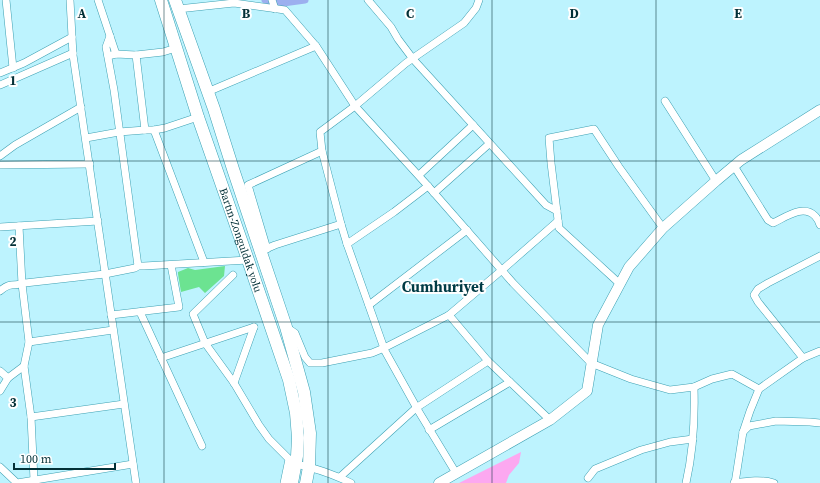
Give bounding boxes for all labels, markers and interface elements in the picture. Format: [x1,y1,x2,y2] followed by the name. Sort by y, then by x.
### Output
[78,5,87,22] text: A
[242,5,251,22] text: B
[406,5,414,22] text: C
[569,5,579,22] text: D
[734,5,742,22] text: E
[9,72,17,89] text: 1
[215,186,266,295] street label: Bartın-Zonguldak yolu
[9,233,17,250] text: 2
[402,276,485,297] district label: Cumhuriyet
[9,394,17,411] text: 3
[14,445,115,471] scale bar
[20,451,52,467] text: 100 m

